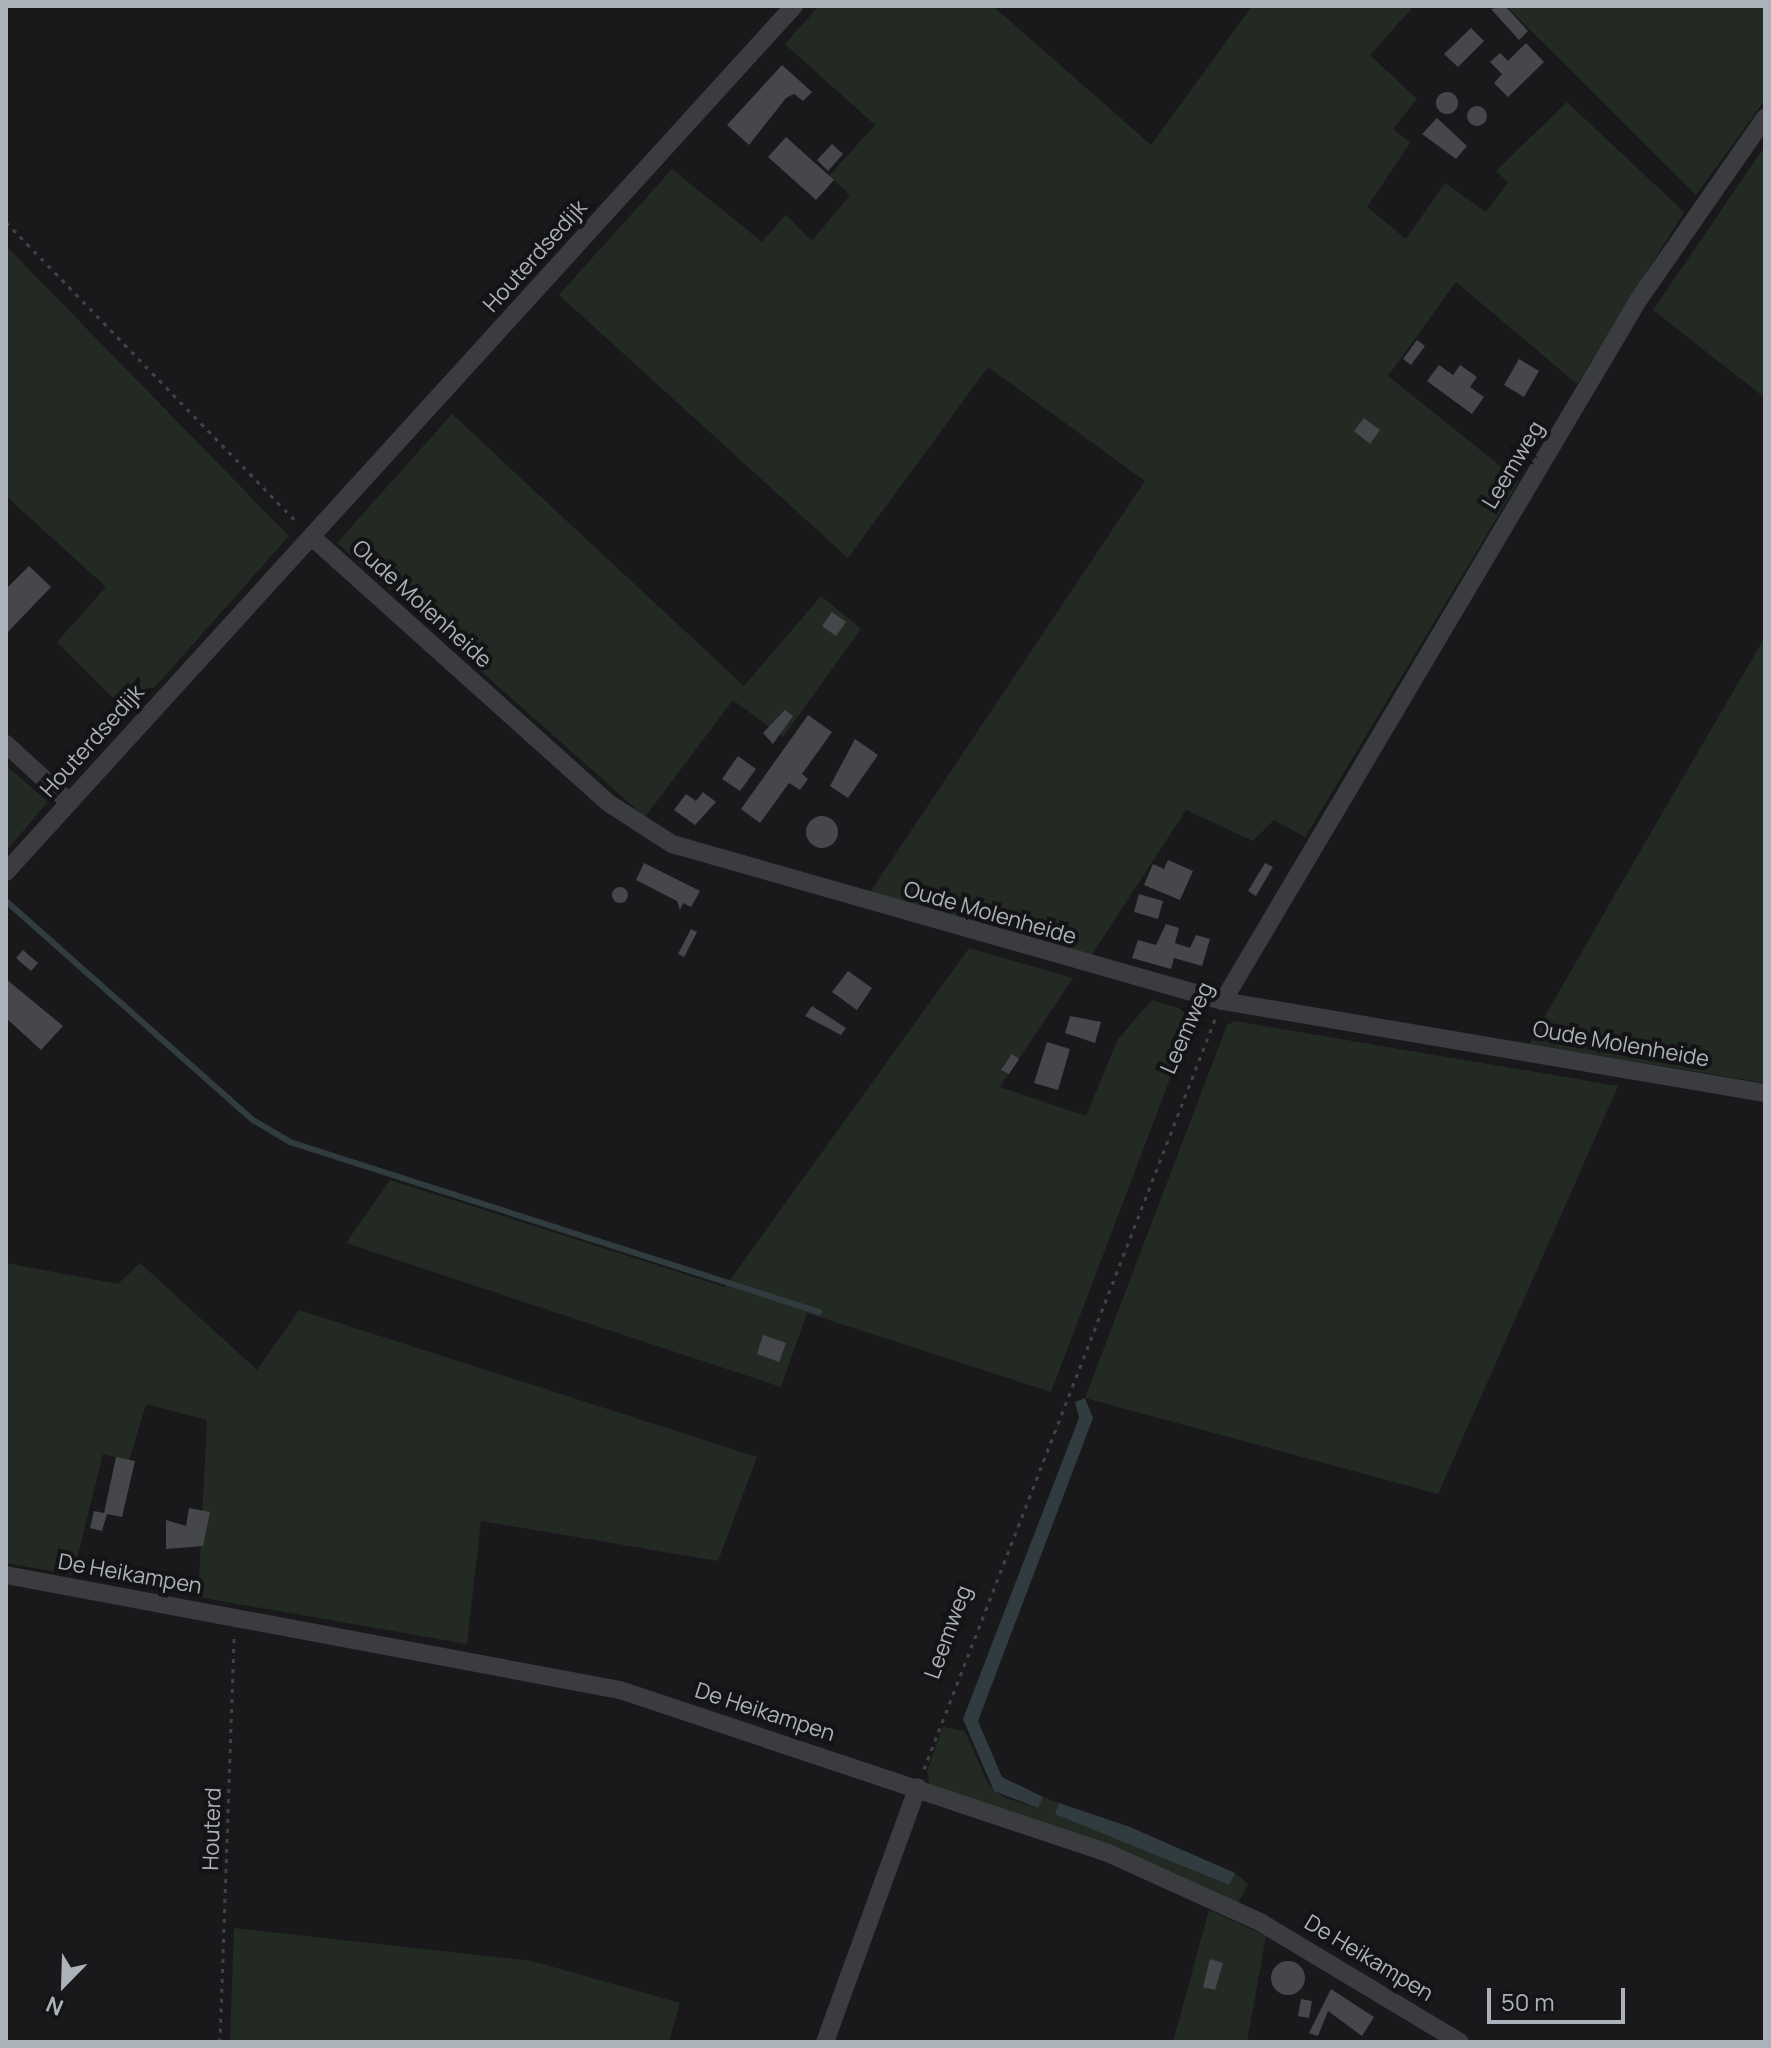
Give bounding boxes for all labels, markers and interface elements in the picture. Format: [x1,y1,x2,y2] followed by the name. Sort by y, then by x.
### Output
[478,194,592,318] street label: Houterdsedijk
[1477,416,1549,514] street label: Leemweg
[347,534,497,674] street label: Oude Molenheide
[35,679,149,803] street label: Houterdsedijk
[901,876,1079,950] street label: Oude Molenheide
[1155,978,1219,1078] street label: Leemweg
[1531,1016,1711,1072] street label: Oude Molenheide
[56,1548,204,1600] street label: De Heikampen
[919,1582,977,1682] street label: Leemweg
[692,1677,838,1747] street label: De Heikampen
[197,1787,227,1871] street label: Houterd
[1300,1909,1438,2007] street label: De Heikampen
[24,1944,104,2024] north arrow
[1491,1972,1629,2022] scale bar
[1501,1985,1555,2018] text: 50 m
[41,1989,68,2023] text: N

